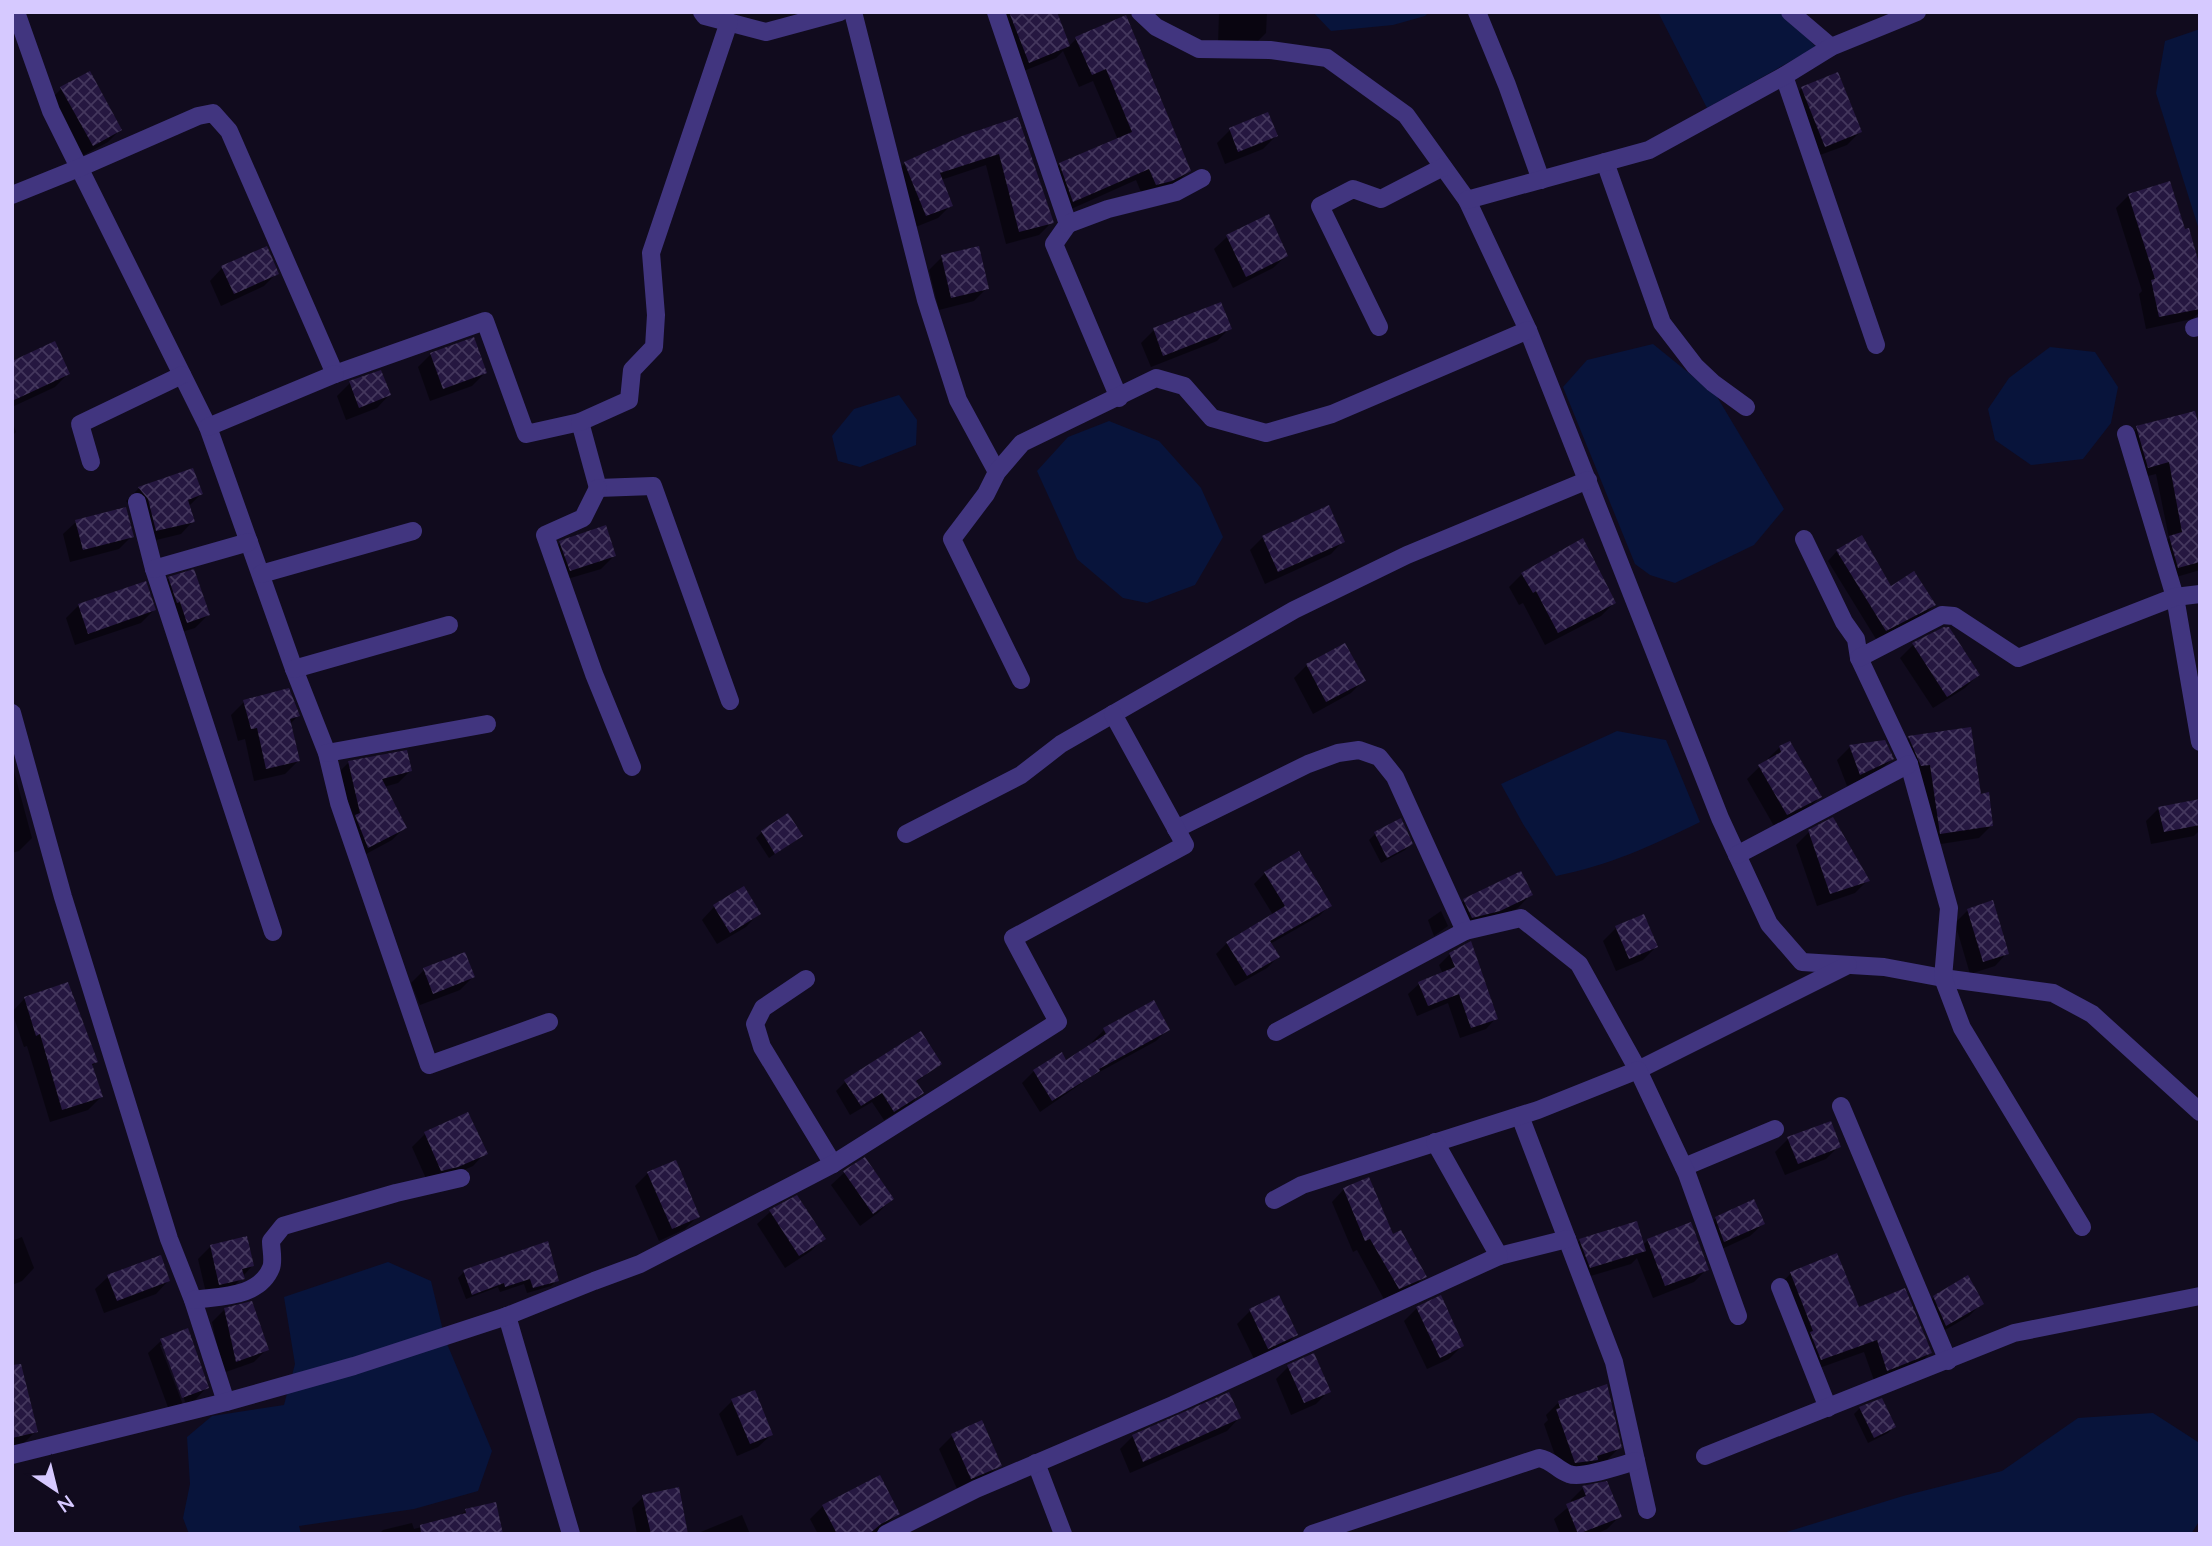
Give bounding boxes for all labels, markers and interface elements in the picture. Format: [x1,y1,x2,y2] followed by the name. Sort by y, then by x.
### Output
[21,1455,91,1525] north arrow
[53,1491,79,1518] text: N

